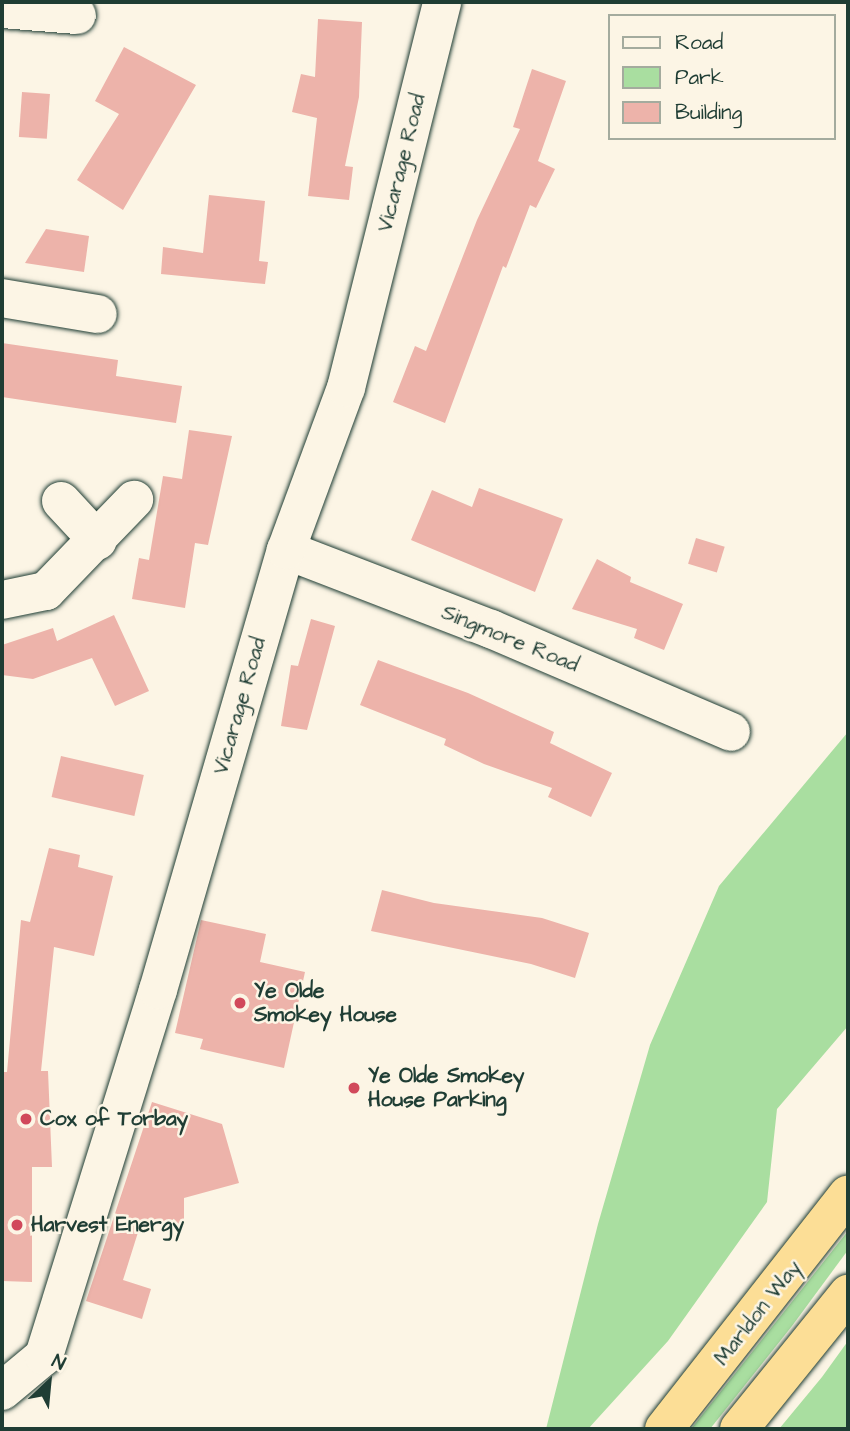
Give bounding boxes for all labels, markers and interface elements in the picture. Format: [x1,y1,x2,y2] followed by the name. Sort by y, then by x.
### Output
[608,14,836,140] legend
[675,28,723,57] text: Road
[675,63,724,92] text: Park
[373,91,431,235] street label: Vicarage Road
[675,98,742,127] text: Building
[438,600,582,678] street label: Singmore Road
[208,635,272,777] street label: Vicarage Road
[254,978,397,1028] place label: Ye Olde Smokey House
[232,995,248,1011] marker: Ye Olde Smokey House
[368,1063,524,1113] place label: Ye Olde Smokey House Parking
[346,1080,362,1096] marker: Ye Olde Smokey House Parking
[40,1106,188,1132] place label: Cox of Torbay
[18,1111,34,1127] marker: Cox of Torbay
[31,1212,184,1238] place label: Harvest Energy
[9,1217,25,1233] marker: Harvest Energy
[709,1255,807,1371] street label: Marldon Way
[14,1347,84,1417] north arrow
[47,1348,70,1377] text: N

